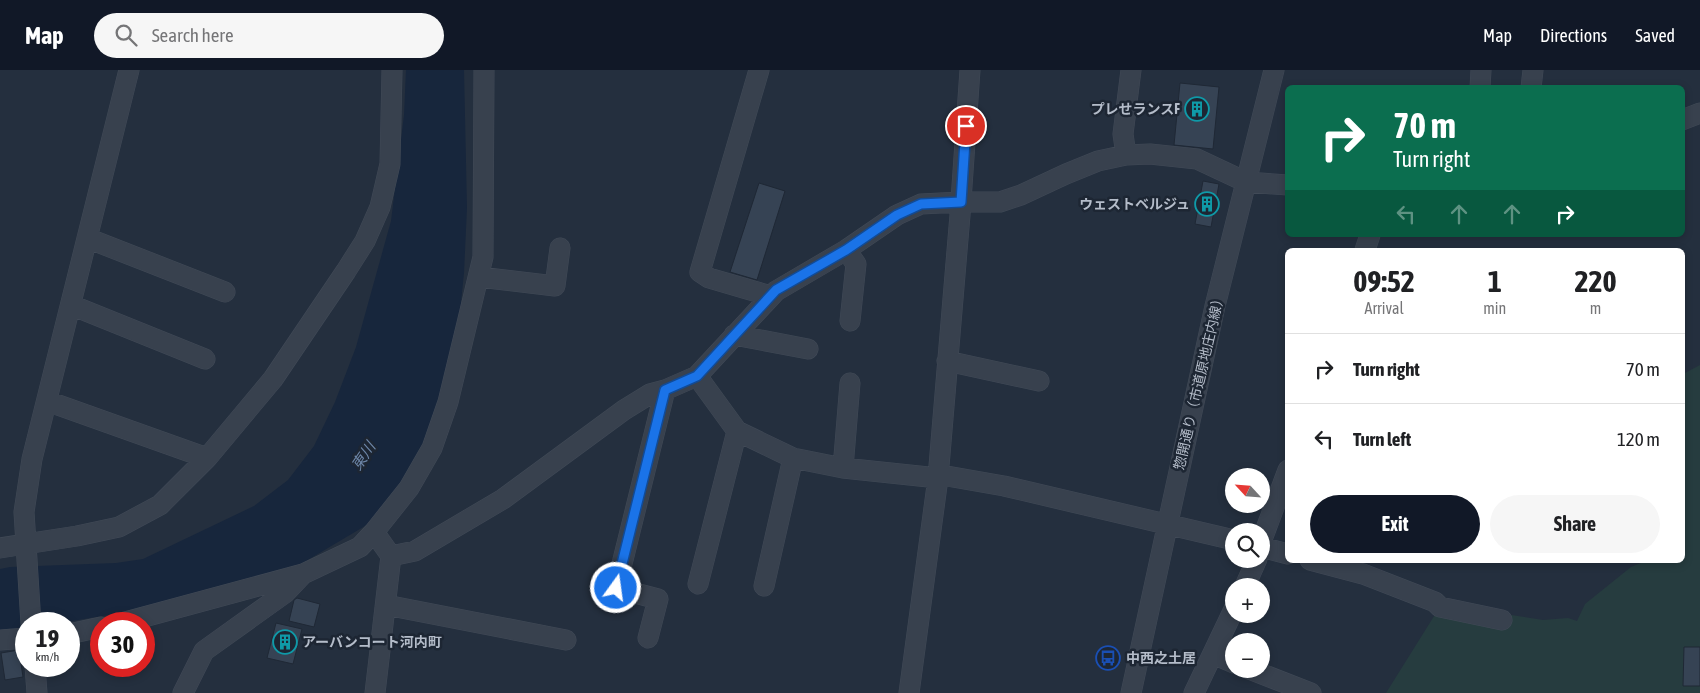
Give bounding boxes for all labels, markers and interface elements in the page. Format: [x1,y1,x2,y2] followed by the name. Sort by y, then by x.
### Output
[94,13,444,58] search box
[112,21,140,49] icon: search
[25,22,64,49] text: Map
[152,24,234,46] text: Search here
[1483,25,1512,46] text: Map
[1540,25,1607,46] text: Directions
[1635,25,1675,46] text: Saved
[1184,96,1210,122] building icon: プレせランスF
[1091,101,1180,117] place label: プレせランスF
[945,105,987,147] pin
[1310,105,1375,170] icon: right
[1393,105,1456,145] text: 70 m
[952,112,980,140] icon: arrive
[1393,146,1470,172] text: Turn right
[1194,191,1220,217] building icon: ウェストベルジュ
[1079,196,1190,212] place label: ウェストベルジュ
[1392,200,1420,228] icon: left
[1445,200,1473,228] icon: ahead
[1498,200,1526,228] icon: ahead
[1551,200,1579,228] icon: right
[1353,264,1415,298] text: 09:52
[1488,264,1502,298] text: 1
[1574,264,1617,298] text: 220
[1171,291,1227,471] street label: 惣開通り（市道原地庄内線）
[1365,299,1404,317] text: Arrival
[1483,299,1506,317] text: min
[1590,299,1601,317] text: m
[1310,355,1338,383] icon: right
[1353,358,1420,380] text: Turn right
[1626,358,1660,380] text: 70 m
[1310,425,1338,453] icon: left
[1353,428,1411,450] text: Turn left
[1617,428,1660,450] text: 120 m
[348,437,380,473] water label: 東川
[1225,468,1270,512] north arrow
[1225,468,1270,678] map controls
[1310,495,1480,553] button: Exit
[1490,495,1660,553] button: Share
[1225,523,1270,568] button: search
[589,561,641,613] position arrow
[1225,578,1270,623] button: +
[90,612,155,677] speed limit sign: 30
[36,624,59,652] text: 19
[272,629,298,655] building icon: アーバンコート河内町
[1225,633,1270,678] button: −
[302,634,442,650] place label: アーバンコート河内町
[1095,645,1121,671] bus stop icon: 中西之土居
[36,650,59,664] text: km/h
[1126,650,1196,666] place label: 中西之土居

